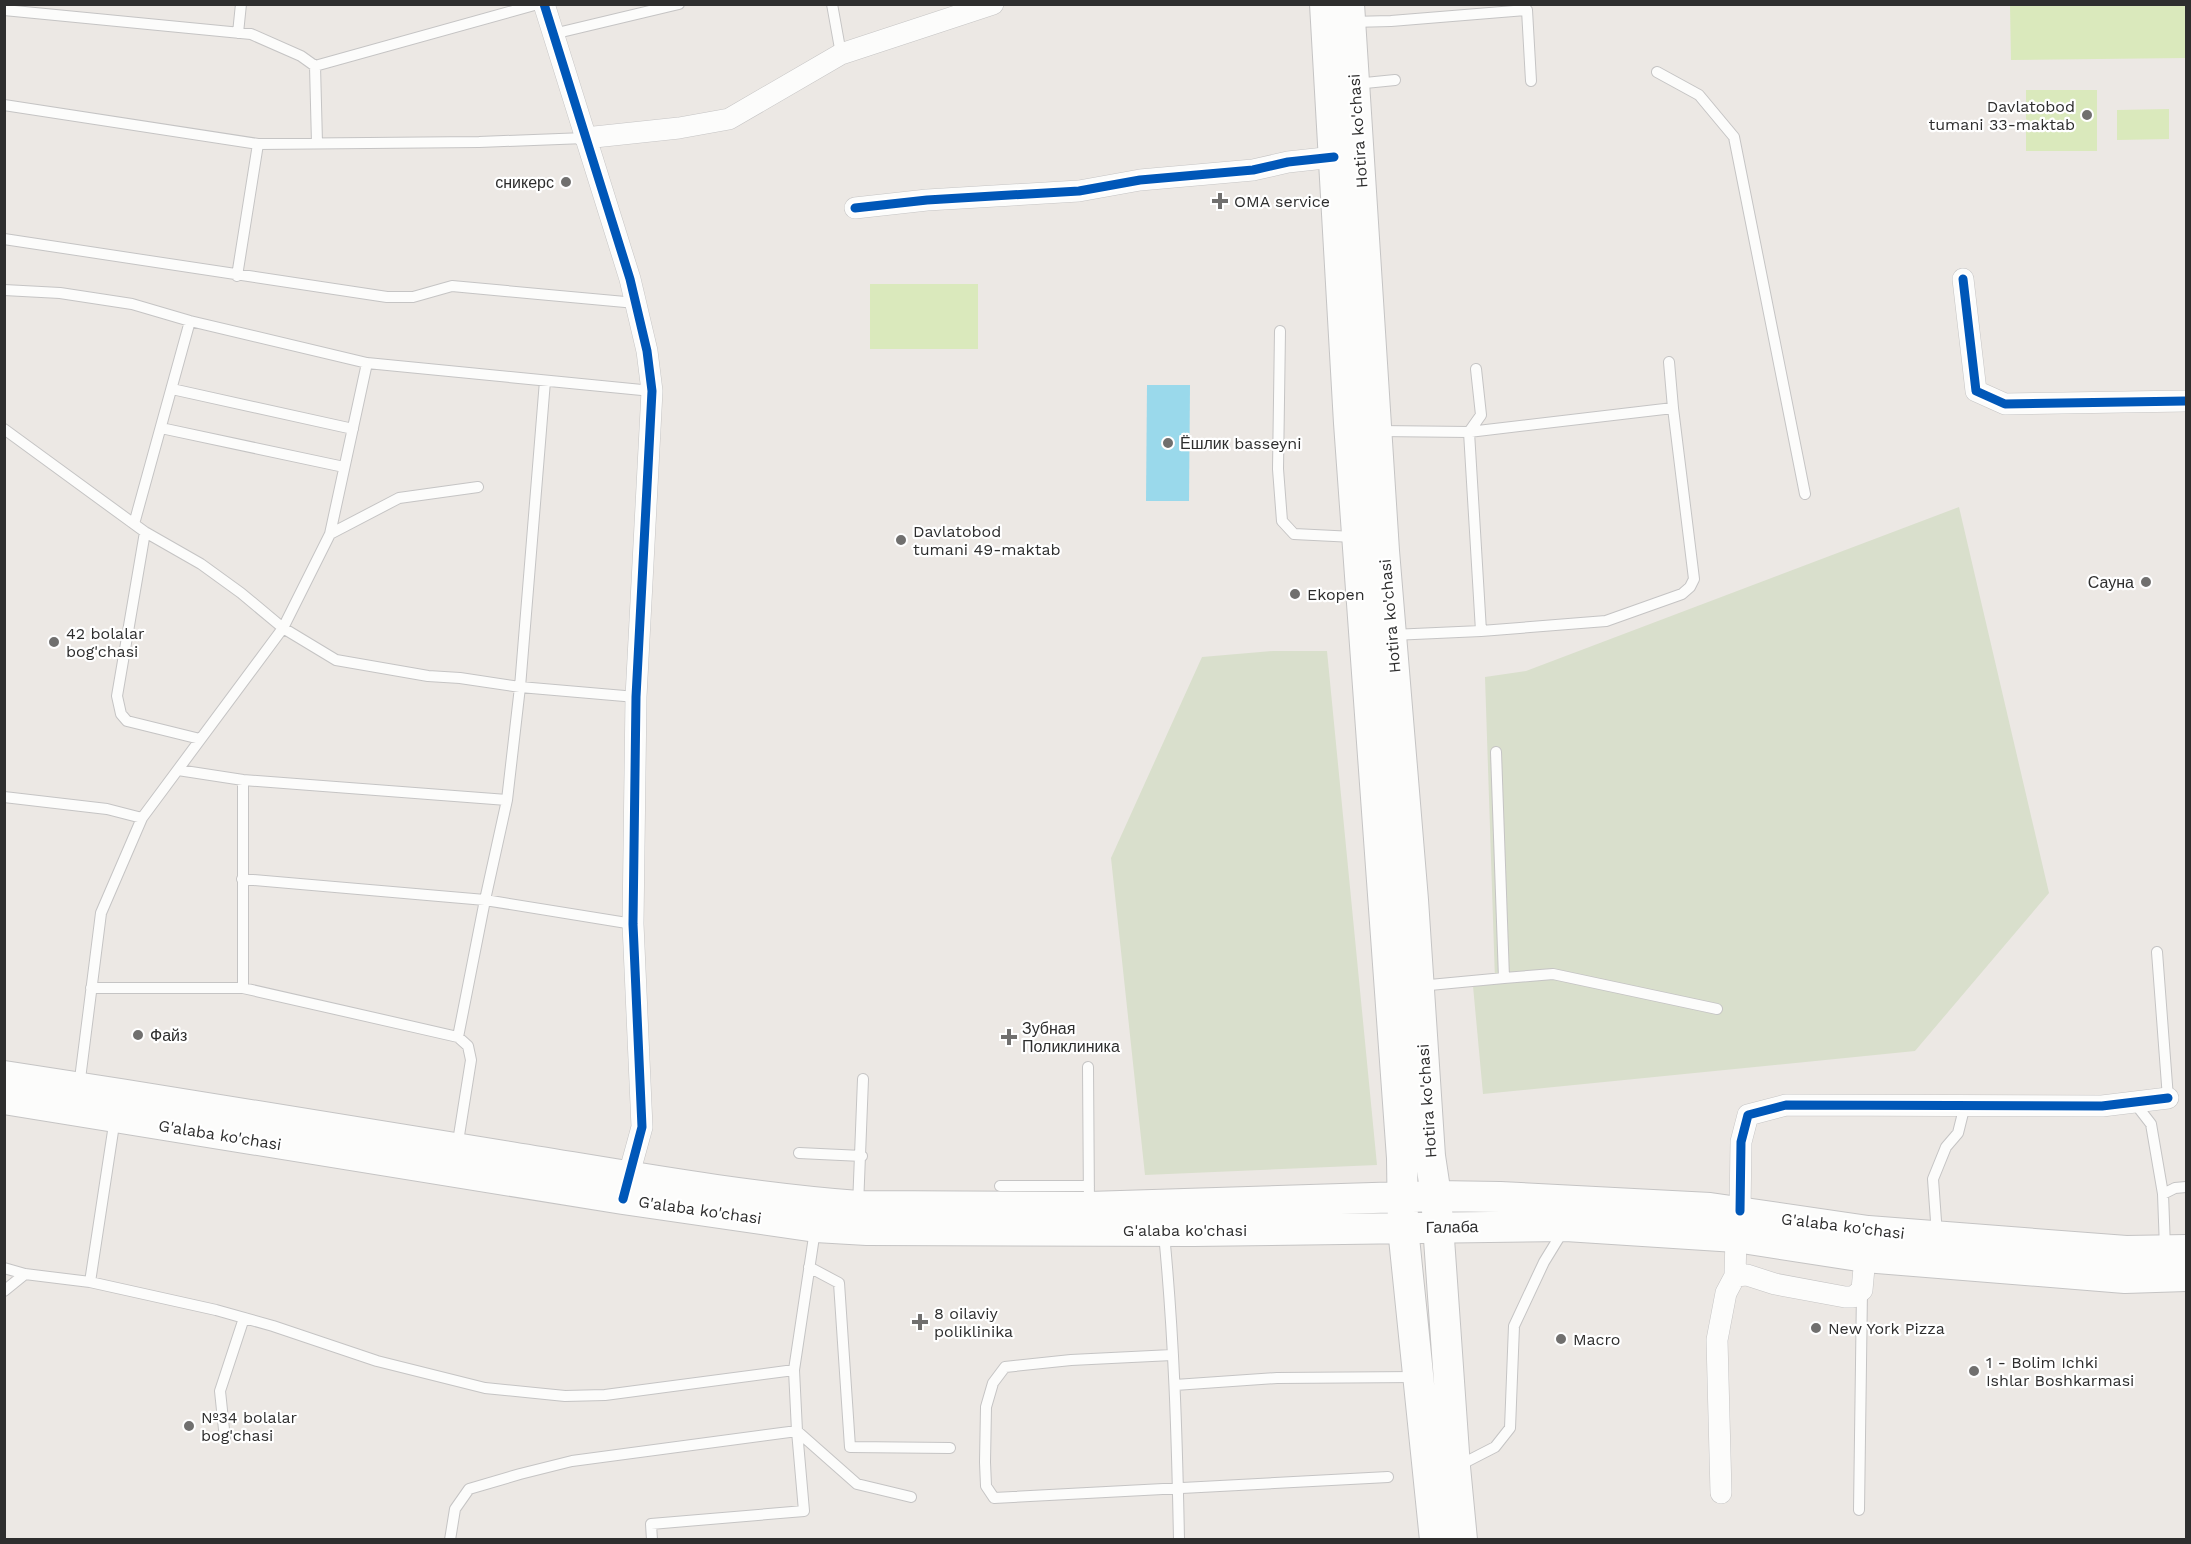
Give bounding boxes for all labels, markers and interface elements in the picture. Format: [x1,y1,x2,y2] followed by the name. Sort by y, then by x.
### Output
[1345,73,1371,189] street label: Hotira ko'chasi
[1929,97,2075,134] place label: Davlatobod tumani 33-maktab
[2080,108,2094,122] marker: Davlatobod tumani 33-maktab
[495,173,554,192] place label: сникерс
[559,175,573,189] marker: сникерс
[1211,192,1229,210] marker: OMA service
[1234,192,1330,211] place label: OMA service
[1180,434,1301,453] place label: Ёшлик basseyni
[1161,436,1175,450] marker: Ёшлик basseyni
[913,522,1060,559] place label: Davlatobod tumani 49-maktab
[894,533,908,547] marker: Davlatobod tumani 49-maktab
[1376,558,1404,674] street label: Hotira ko'chasi
[2088,573,2134,592] place label: Сауна
[2139,575,2153,589] marker: Сауна
[1307,585,1365,604] place label: Ekopen
[1288,587,1302,601] marker: Ekopen
[66,624,145,661] place label: 42 bolalar bog'chasi
[47,635,61,649] marker: 42 bolalar bog'chasi
[1022,1019,1120,1056] place label: Зубная Поликлиника
[150,1026,187,1045] place label: Файз
[131,1028,145,1042] marker: Файз
[1000,1028,1018,1046] marker: Зубная Поликлиника
[1414,1043,1440,1159] street label: Hotira ko'chasi
[157,1116,283,1154] street label: G'alaba ko'chasi
[637,1192,763,1228] street label: G'alaba ko'chasi
[1780,1209,1906,1243] street label: G'alaba ko'chasi
[1426,1217,1479,1237] street label: Галаба
[1123,1221,1247,1240] street label: G'alaba ko'chasi
[934,1304,1013,1341] place label: 8 oilaviy poliklinika
[911,1313,929,1331] marker: 8 oilaviy poliklinika
[1828,1319,1945,1338] place label: New York Pizza
[1809,1321,1823,1335] marker: New York Pizza
[1573,1330,1620,1349] place label: Macro
[1554,1332,1568,1346] marker: Macro
[1986,1353,2134,1390] place label: 1 - Bolim Ichki Ishlar Boshkarmasi
[1967,1364,1981,1378] marker: 1 - Bolim Ichki Ishlar Boshkarmasi
[201,1408,298,1445] place label: №34 bolalar bog'chasi
[182,1419,196,1433] marker: №34 bolalar bog'chasi

